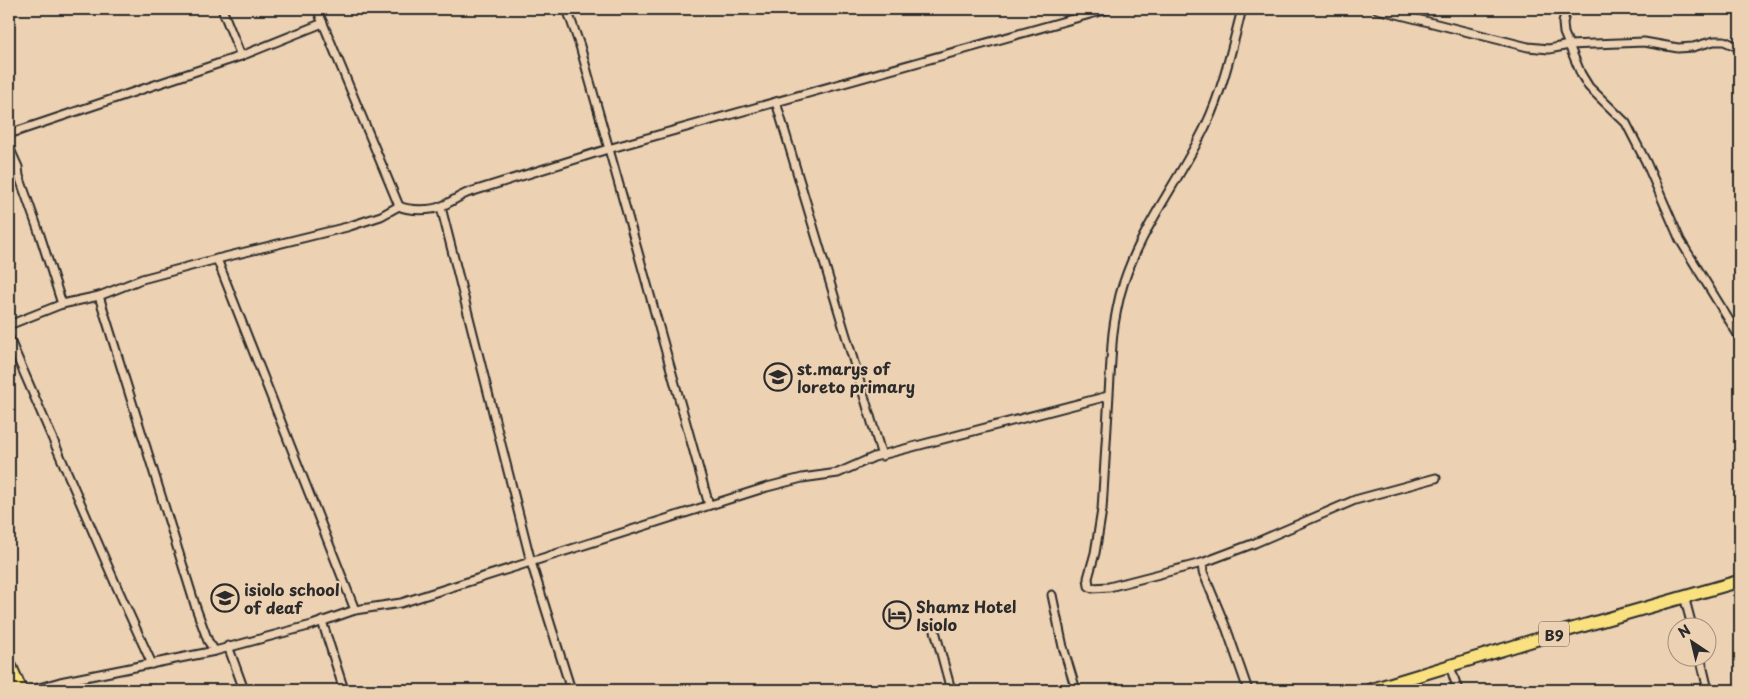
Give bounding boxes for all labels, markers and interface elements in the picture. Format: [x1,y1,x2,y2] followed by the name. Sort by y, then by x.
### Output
[797,356,915,398] place label: st.marys of loreto primary
[763,362,793,392] school or university icon: st.marys of loreto primary
[244,577,340,619] place label: isiolo school of deaf
[210,583,240,613] school or university icon: isiolo school of deaf
[916,594,1016,636] place label: Shamz Hotel Isiolo
[882,600,912,630] hotel icon: Shamz Hotel Isiolo
[1666,616,1716,666] north arrow
[1674,619,1695,643] text: N
[1539,622,1569,646] road number: B9

